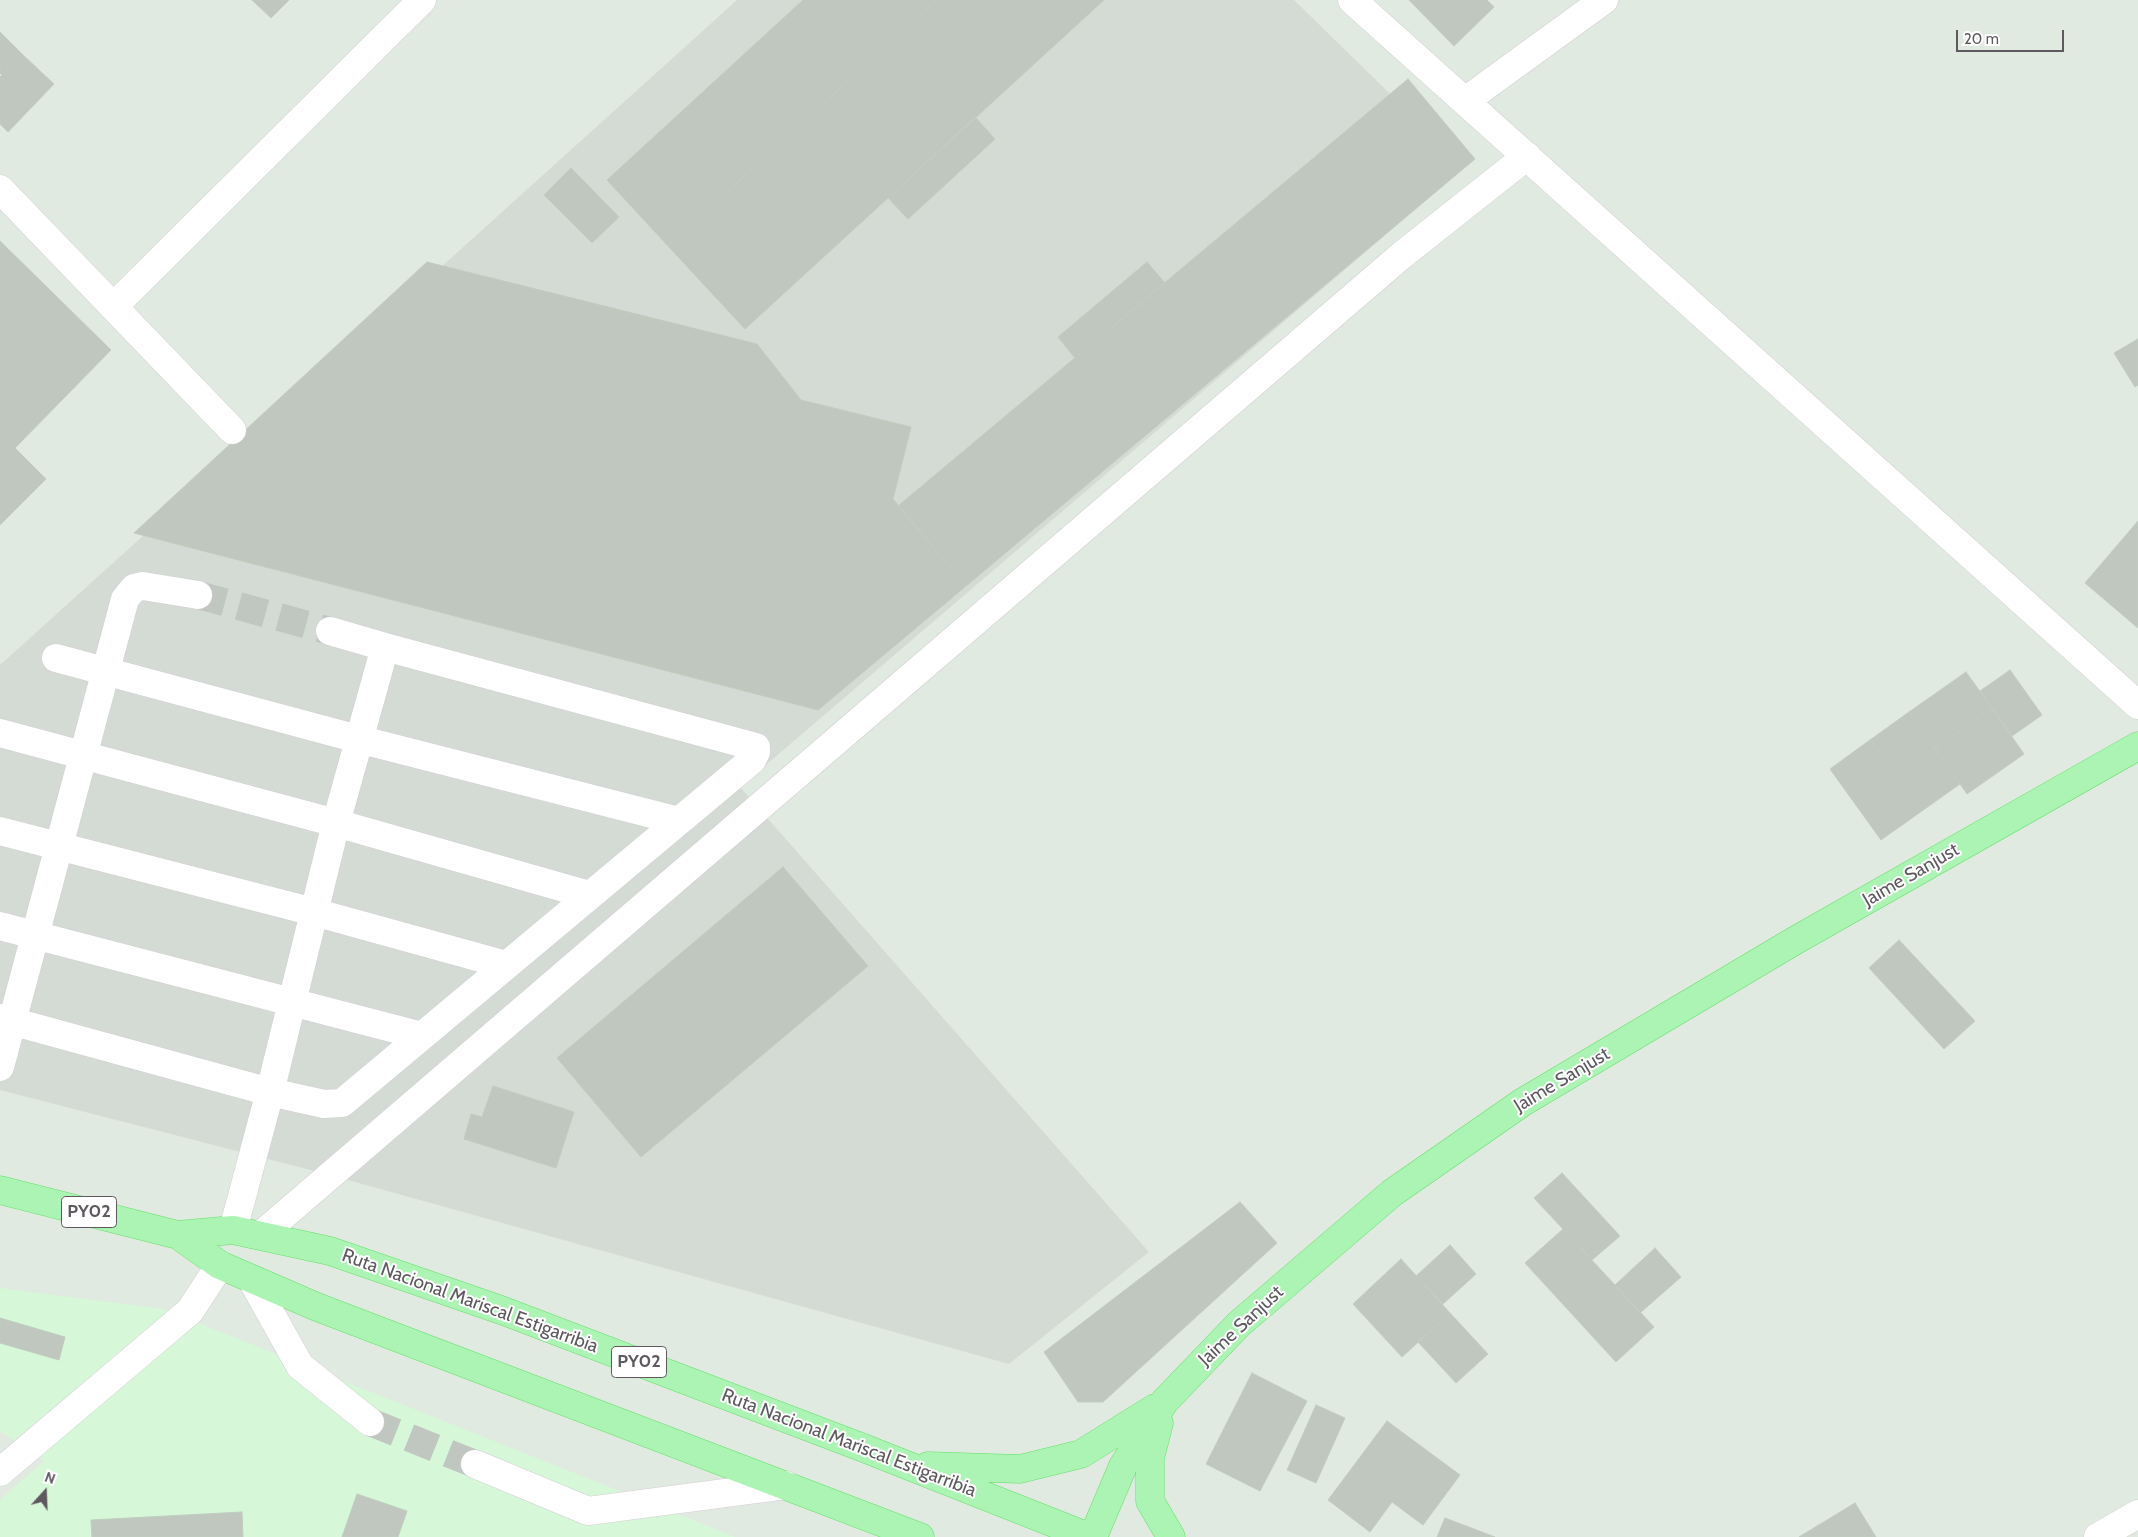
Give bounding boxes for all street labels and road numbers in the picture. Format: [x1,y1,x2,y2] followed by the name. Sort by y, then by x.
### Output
[1859,838,1963,912] street label: Jaime Sanjust
[1510,1043,1614,1117] street label: Jaime Sanjust
[62,1196,116,1228] road number: PY02
[339,1244,601,1358] street label: Ruta Nacional Mariscal Estigarribia
[1194,1281,1288,1371] street label: Jaime Sanjust
[612,1346,666,1378] road number: PY02
[719,1384,979,1502] street label: Ruta Nacional Mariscal Estigarribia

